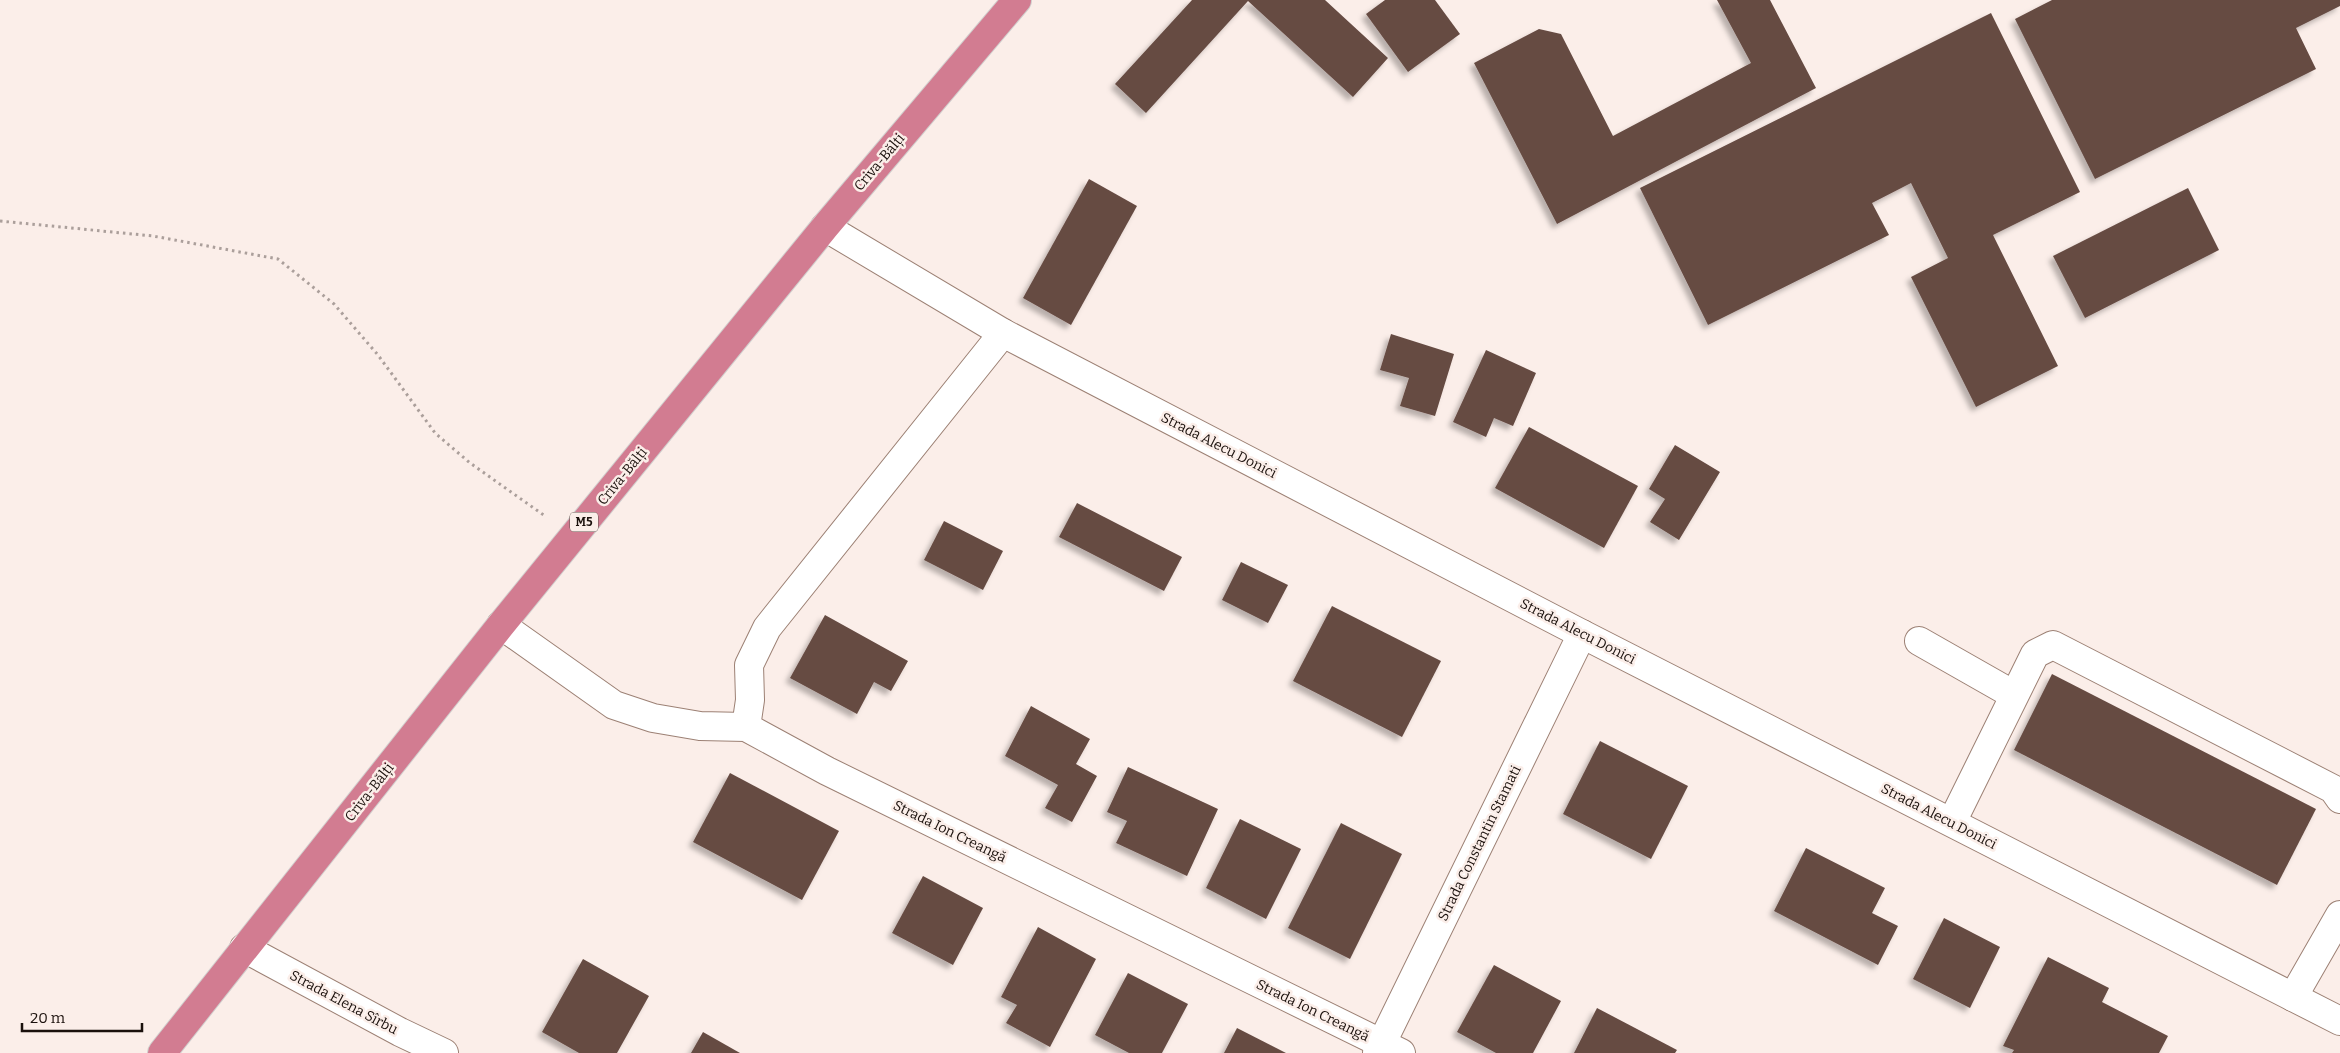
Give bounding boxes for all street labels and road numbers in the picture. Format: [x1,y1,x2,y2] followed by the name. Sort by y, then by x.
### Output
[851,130,909,195] street label: Criva-Bălți
[1158,409,1279,482] street label: Strada Alecu Donici
[594,444,652,509] street label: Criva-Bălți
[570,512,598,532] road number: M5
[1517,595,1638,668] street label: Strada Alecu Donici
[341,760,398,825] street label: Criva-Bălți
[1434,763,1525,924] street label: Strada Constantin Stamati
[1878,780,1999,853] street label: Strada Alecu Donici
[890,797,1009,866] street label: Strada Ion Creangă
[287,967,401,1038] street label: Strada Elena Sîrbu
[1253,976,1372,1045] street label: Strada Ion Creangă

